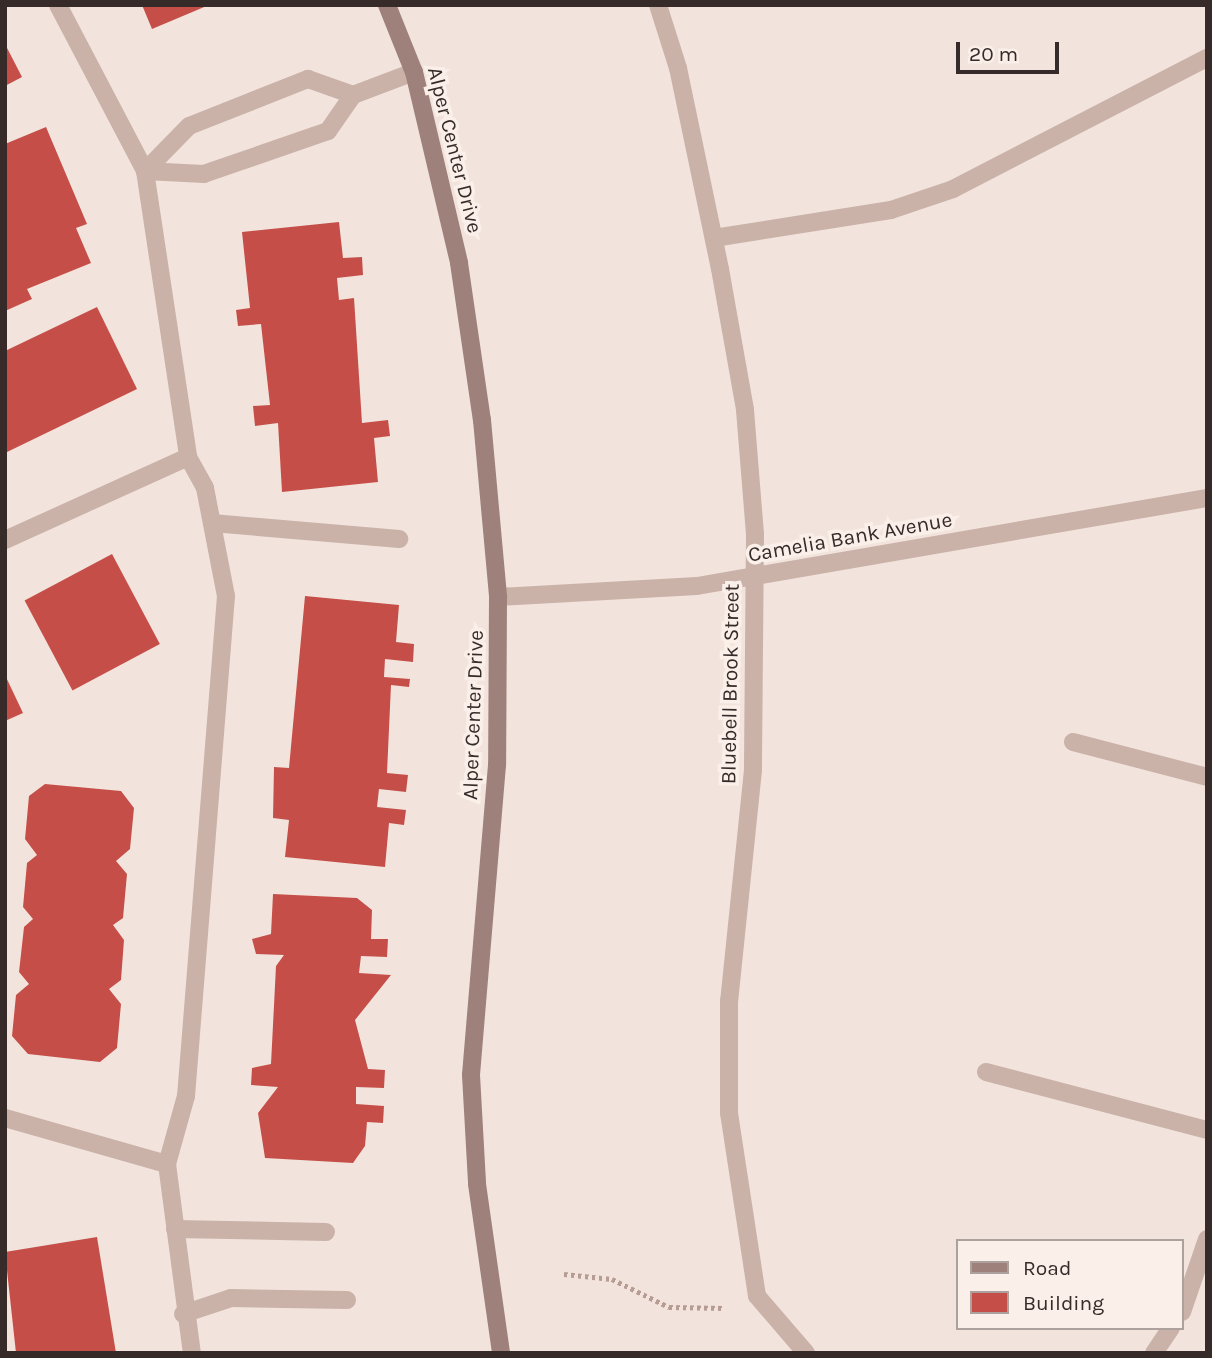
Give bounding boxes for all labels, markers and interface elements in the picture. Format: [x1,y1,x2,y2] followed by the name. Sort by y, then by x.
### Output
[960,28,1063,72] scale bar
[969,42,1018,66] text: 20 m
[422,64,488,236] street label: Alper Center Drive
[746,507,954,567] street label: Camelia Bank Avenue
[716,584,744,784] street label: Bluebell Brook Street
[457,630,489,800] street label: Alper Center Drive
[956,1239,1184,1330] legend
[1023,1256,1071,1280] text: Road
[1023,1291,1104,1315] text: Building

